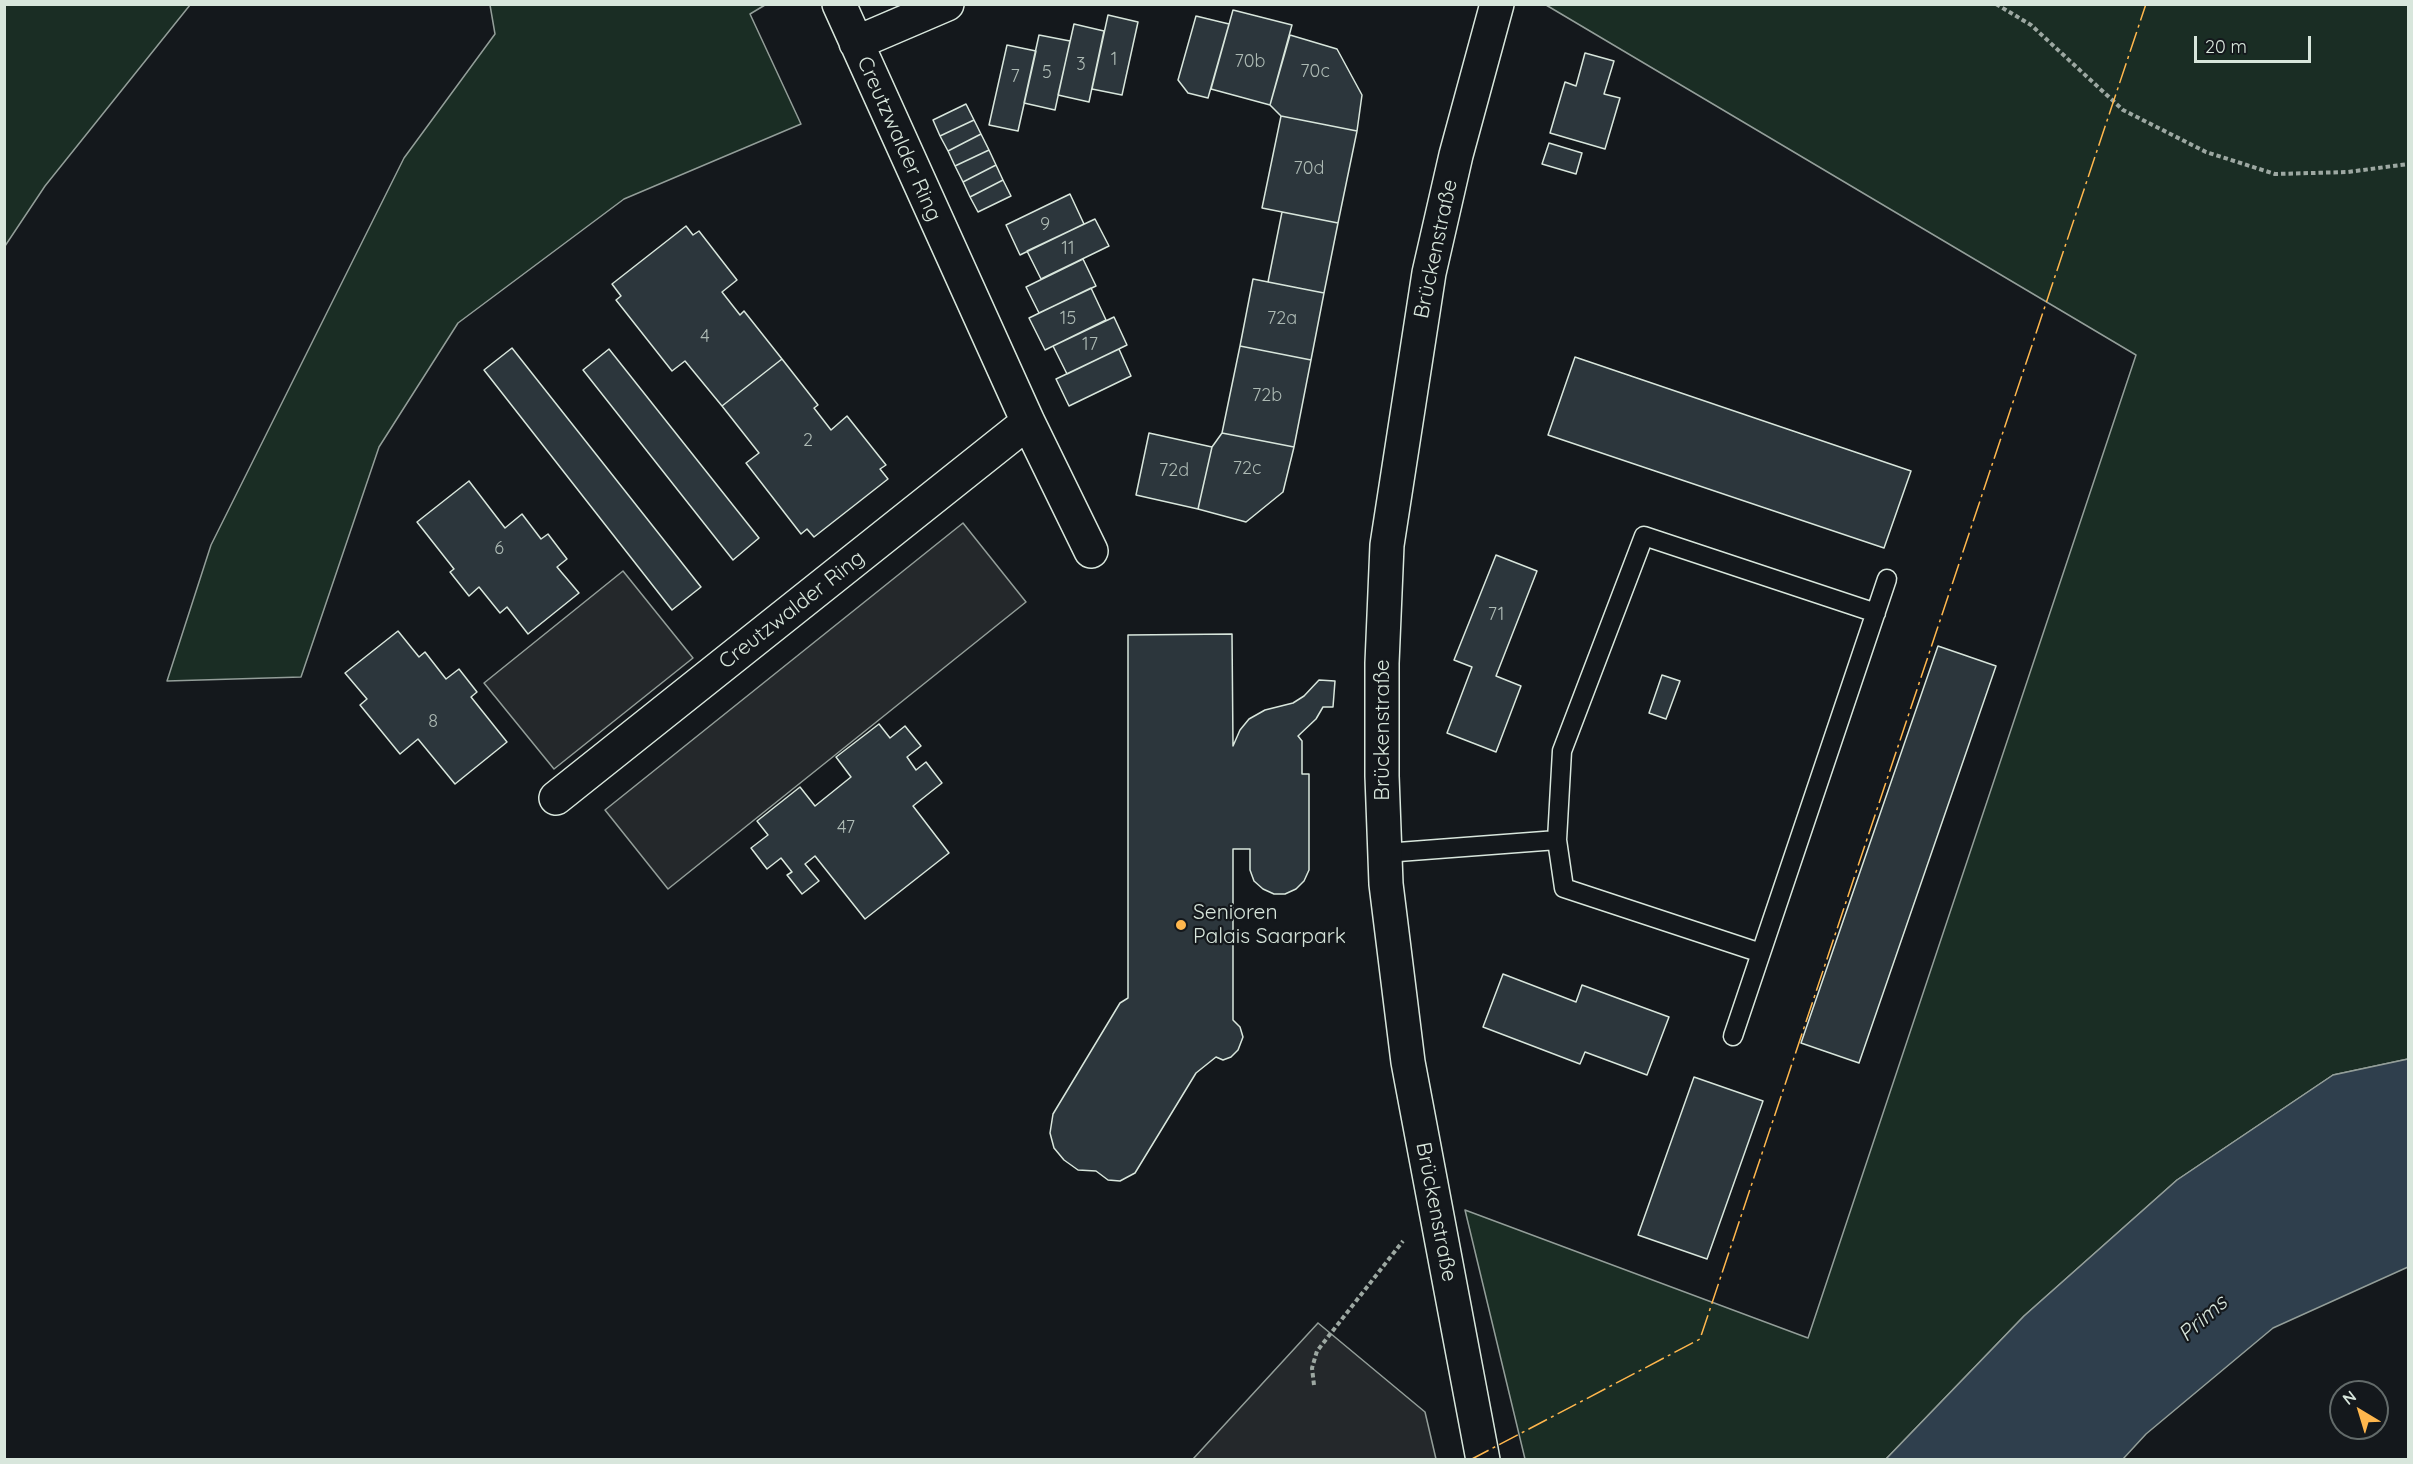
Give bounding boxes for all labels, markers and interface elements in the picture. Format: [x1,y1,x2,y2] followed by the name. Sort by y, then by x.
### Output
[2197,24,2314,62] scale bar
[2205,35,2247,58] text: 20 m
[1111,49,1117,71] house number: 1
[1235,51,1265,73] house number: 70b
[851,53,947,225] street label: Creutzwalder Ring
[1076,54,1086,76] house number: 3
[1300,61,1330,83] house number: 70c
[1042,62,1052,84] house number: 5
[1010,66,1020,88] house number: 7
[1294,158,1324,180] house number: 70d
[1409,177,1463,321] street label: Brückenstraße
[1040,214,1050,236] house number: 9
[1061,238,1075,260] house number: 11
[1060,308,1076,330] house number: 15
[1267,308,1297,330] house number: 72a
[700,326,710,348] house number: 4
[1082,334,1098,356] house number: 17
[1252,385,1282,407] house number: 72b
[803,430,813,452] house number: 2
[1233,458,1261,480] house number: 72c
[1159,460,1189,482] house number: 72d
[494,538,504,560] house number: 6
[714,545,870,675] street label: Creutzwalder Ring
[1488,604,1504,626] house number: 71
[1370,659,1396,801] street label: Brückenstraße
[428,711,438,733] house number: 8
[837,817,855,839] house number: 47
[1193,900,1346,950] place label: Senioren Palais Saarpark
[1174,918,1188,932] marker: Senioren Palais Saarpark
[1410,1140,1462,1284] street label: Brückenstraße
[2173,1290,2233,1348] water label: Prims
[2329,1380,2389,1440] north arrow
[2338,1386,2360,1409] text: N

